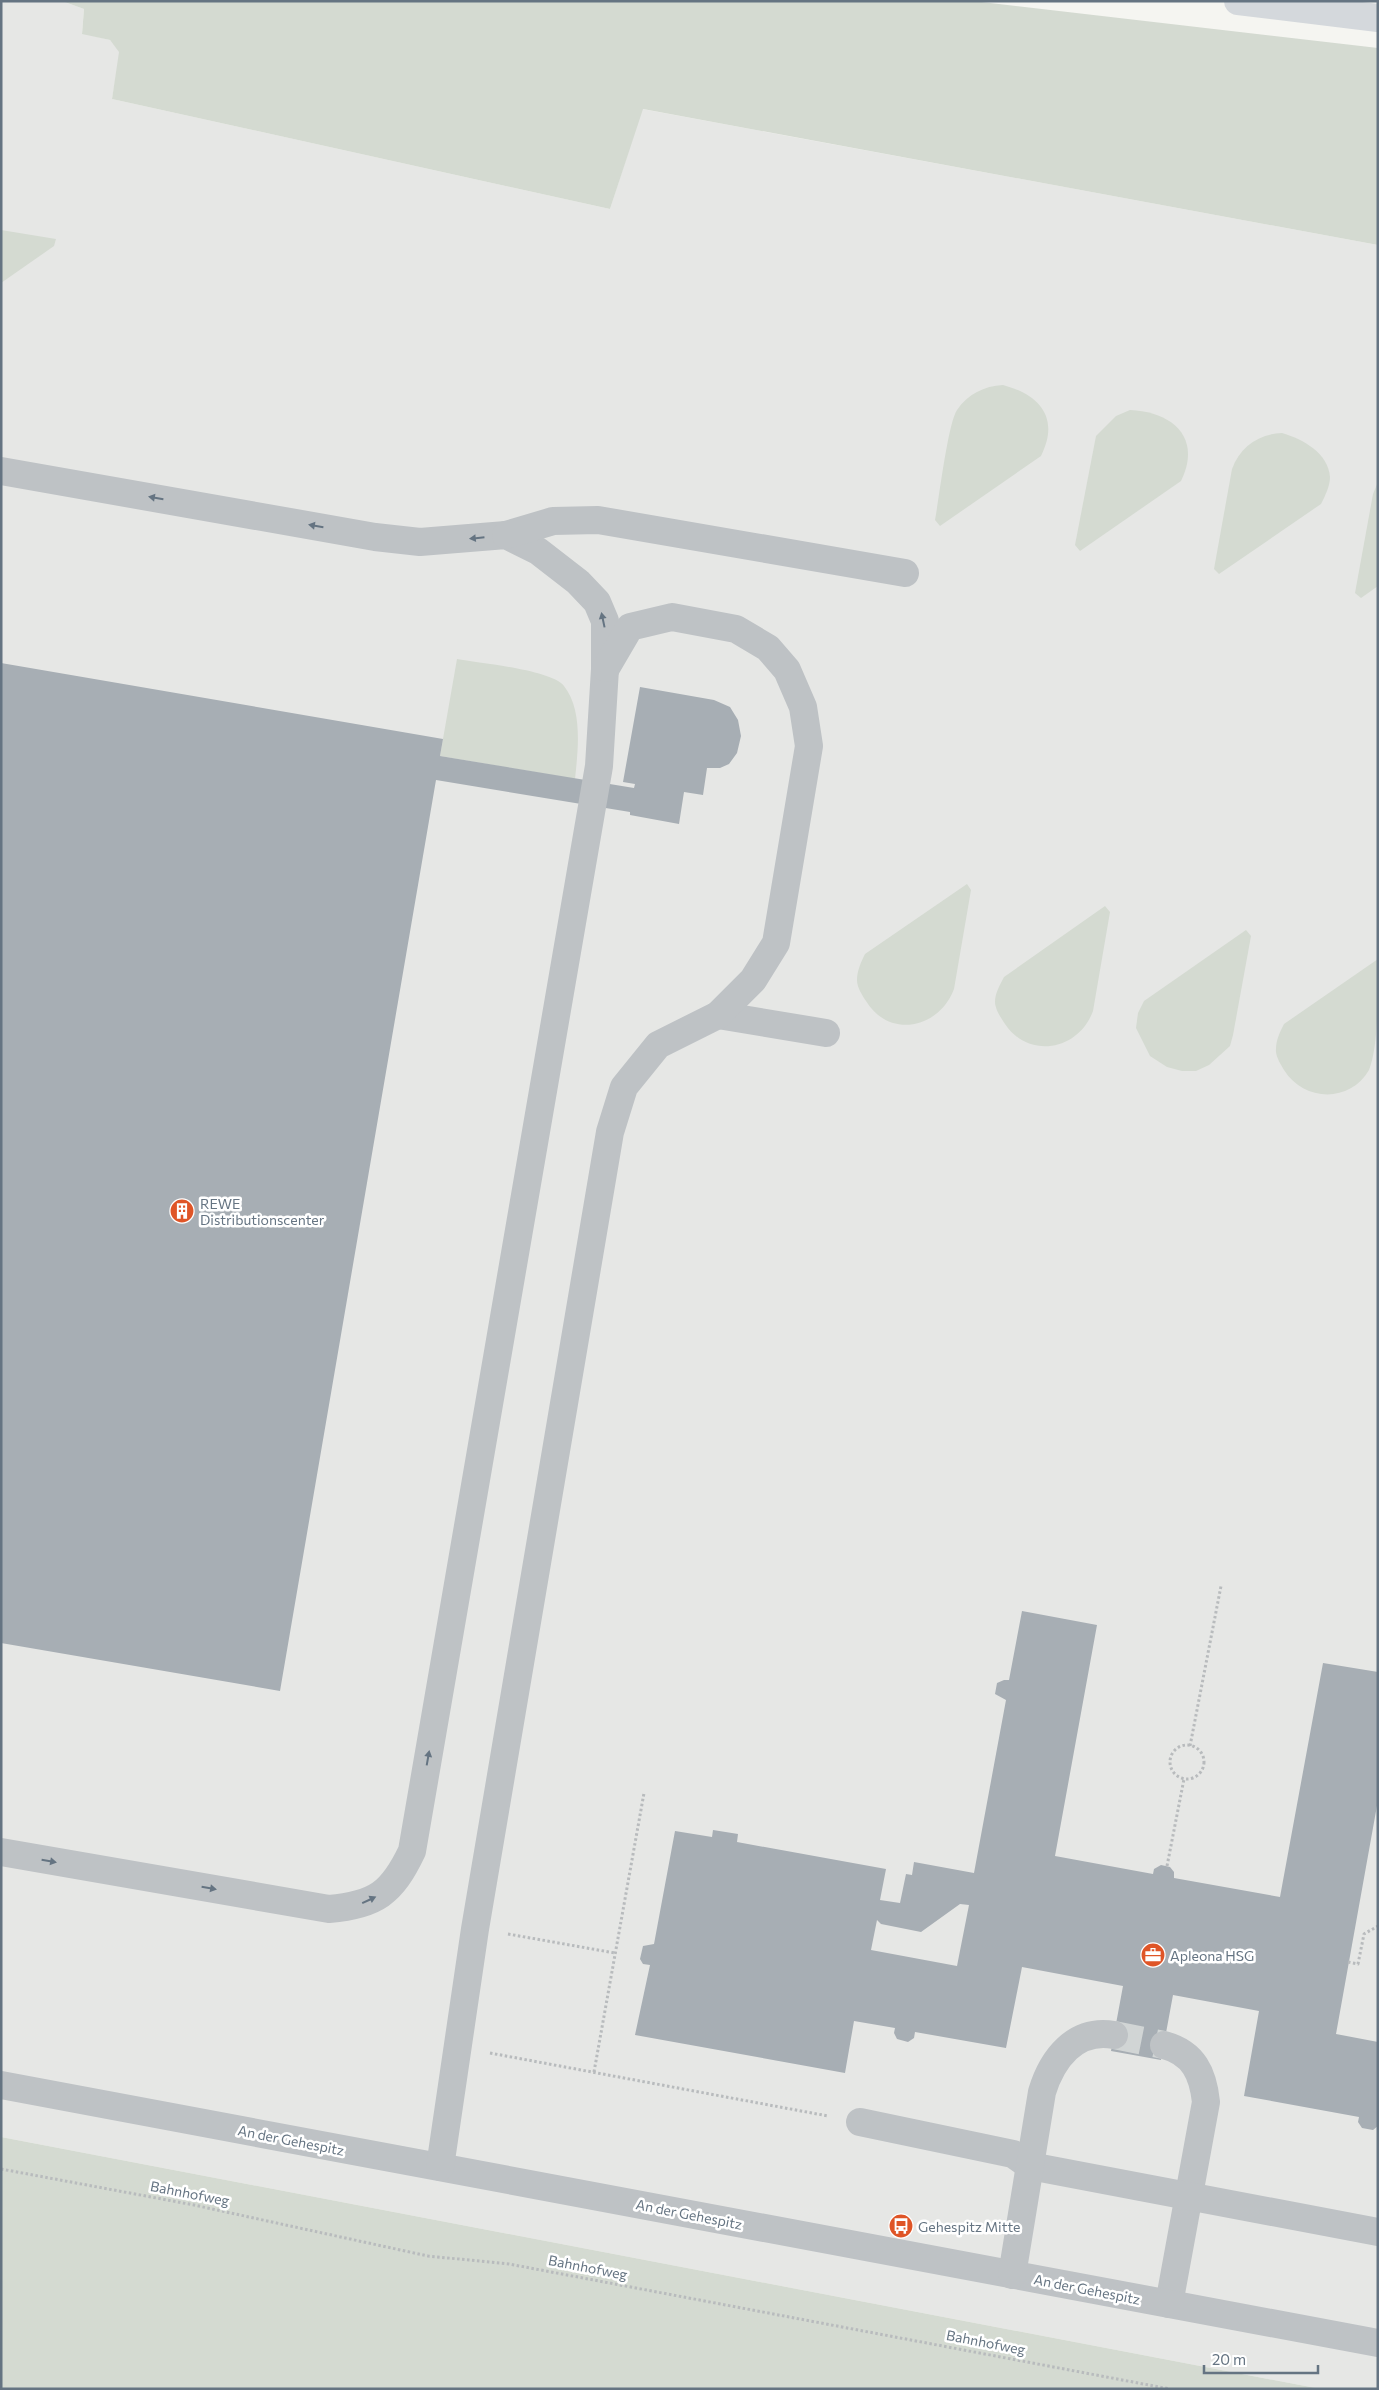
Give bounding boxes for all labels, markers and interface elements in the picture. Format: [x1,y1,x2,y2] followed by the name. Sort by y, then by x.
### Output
[148,494,164,502] one-way arrow
[308,522,324,530] one-way arrow
[469,534,485,542] one-way arrow
[599,612,607,628] one-way arrow
[200,1195,325,1228] place label: REWE Distributionscenter
[169,1198,195,1224] building icon: REWE Distributionscenter
[425,1749,433,1765] one-way arrow
[42,1857,58,1865] one-way arrow
[202,1885,218,1893] one-way arrow
[362,1896,376,1904] one-way arrow
[1140,1942,1166,1968] office icon: Apleona HSG
[1170,1947,1254,1964] place label: Apleona HSG
[236,2121,346,2159] street label: An der Gehespitz
[149,2177,231,2209] street label: Bahnhofweg
[634,2195,744,2233] street label: An der Gehespitz
[888,2213,914,2239] bus stop icon: Gehespitz Mitte
[918,2218,1020,2235] place label: Gehespitz Mitte
[547,2251,629,2283] street label: Bahnhofweg
[1032,2270,1142,2308] street label: An der Gehespitz
[945,2326,1027,2358] street label: Bahnhofweg
[1204,2342,1318,2374] scale bar
[1212,2350,1246,2368] text: 20 m

